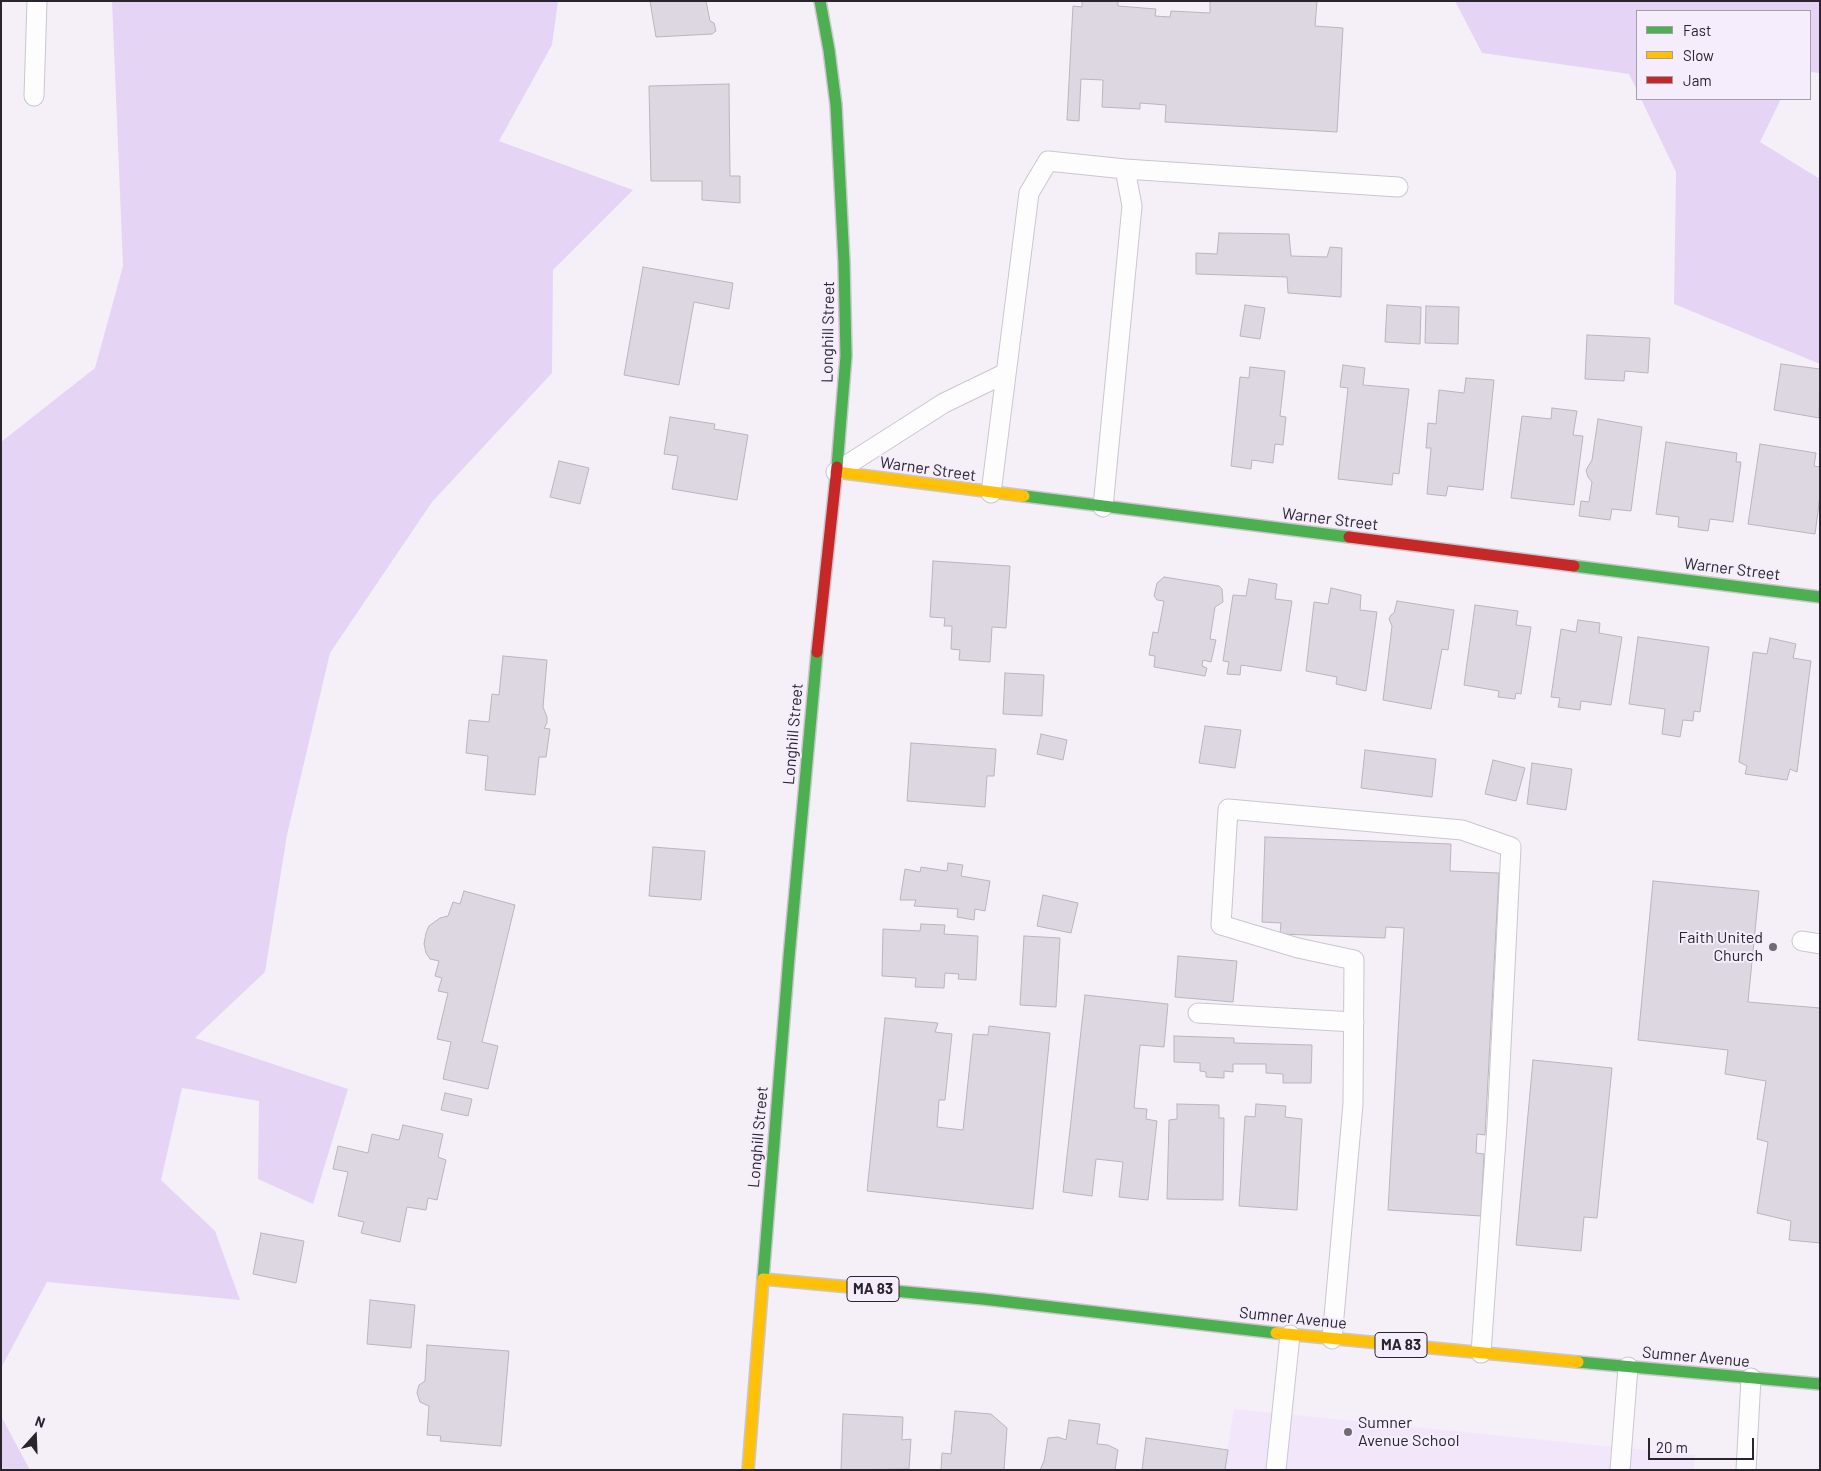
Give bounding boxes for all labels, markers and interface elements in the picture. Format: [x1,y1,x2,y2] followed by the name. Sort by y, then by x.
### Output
[1636,10,1811,100] legend
[1683,21,1711,39] text: Fast
[1683,46,1714,64] text: Slow
[1683,71,1712,89] text: Jam
[818,281,838,383] street label: Longhill Street
[879,453,977,485] street label: Warner Street
[1281,504,1379,534] street label: Warner Street
[1683,554,1781,584] street label: Warner Street
[779,682,807,786] street label: Longhill Street
[1679,928,1763,966] place label: Faith United Church
[1767,941,1779,953] marker: Faith United Church
[744,1085,772,1189] street label: Longhill Street
[847,1276,899,1302] road number: MA 83
[1238,1303,1348,1333] street label: Sumner Avenue
[1375,1332,1427,1358] road number: MA 83
[1641,1343,1751,1371] street label: Sumner Avenue
[10,1411,60,1461] north arrow
[33,1412,48,1431] text: N
[1358,1413,1459,1451] place label: Sumner Avenue School
[1342,1426,1354,1438] marker: Sumner Avenue School
[1651,1428,1757,1460] scale bar
[1656,1438,1688,1456] text: 20 m

